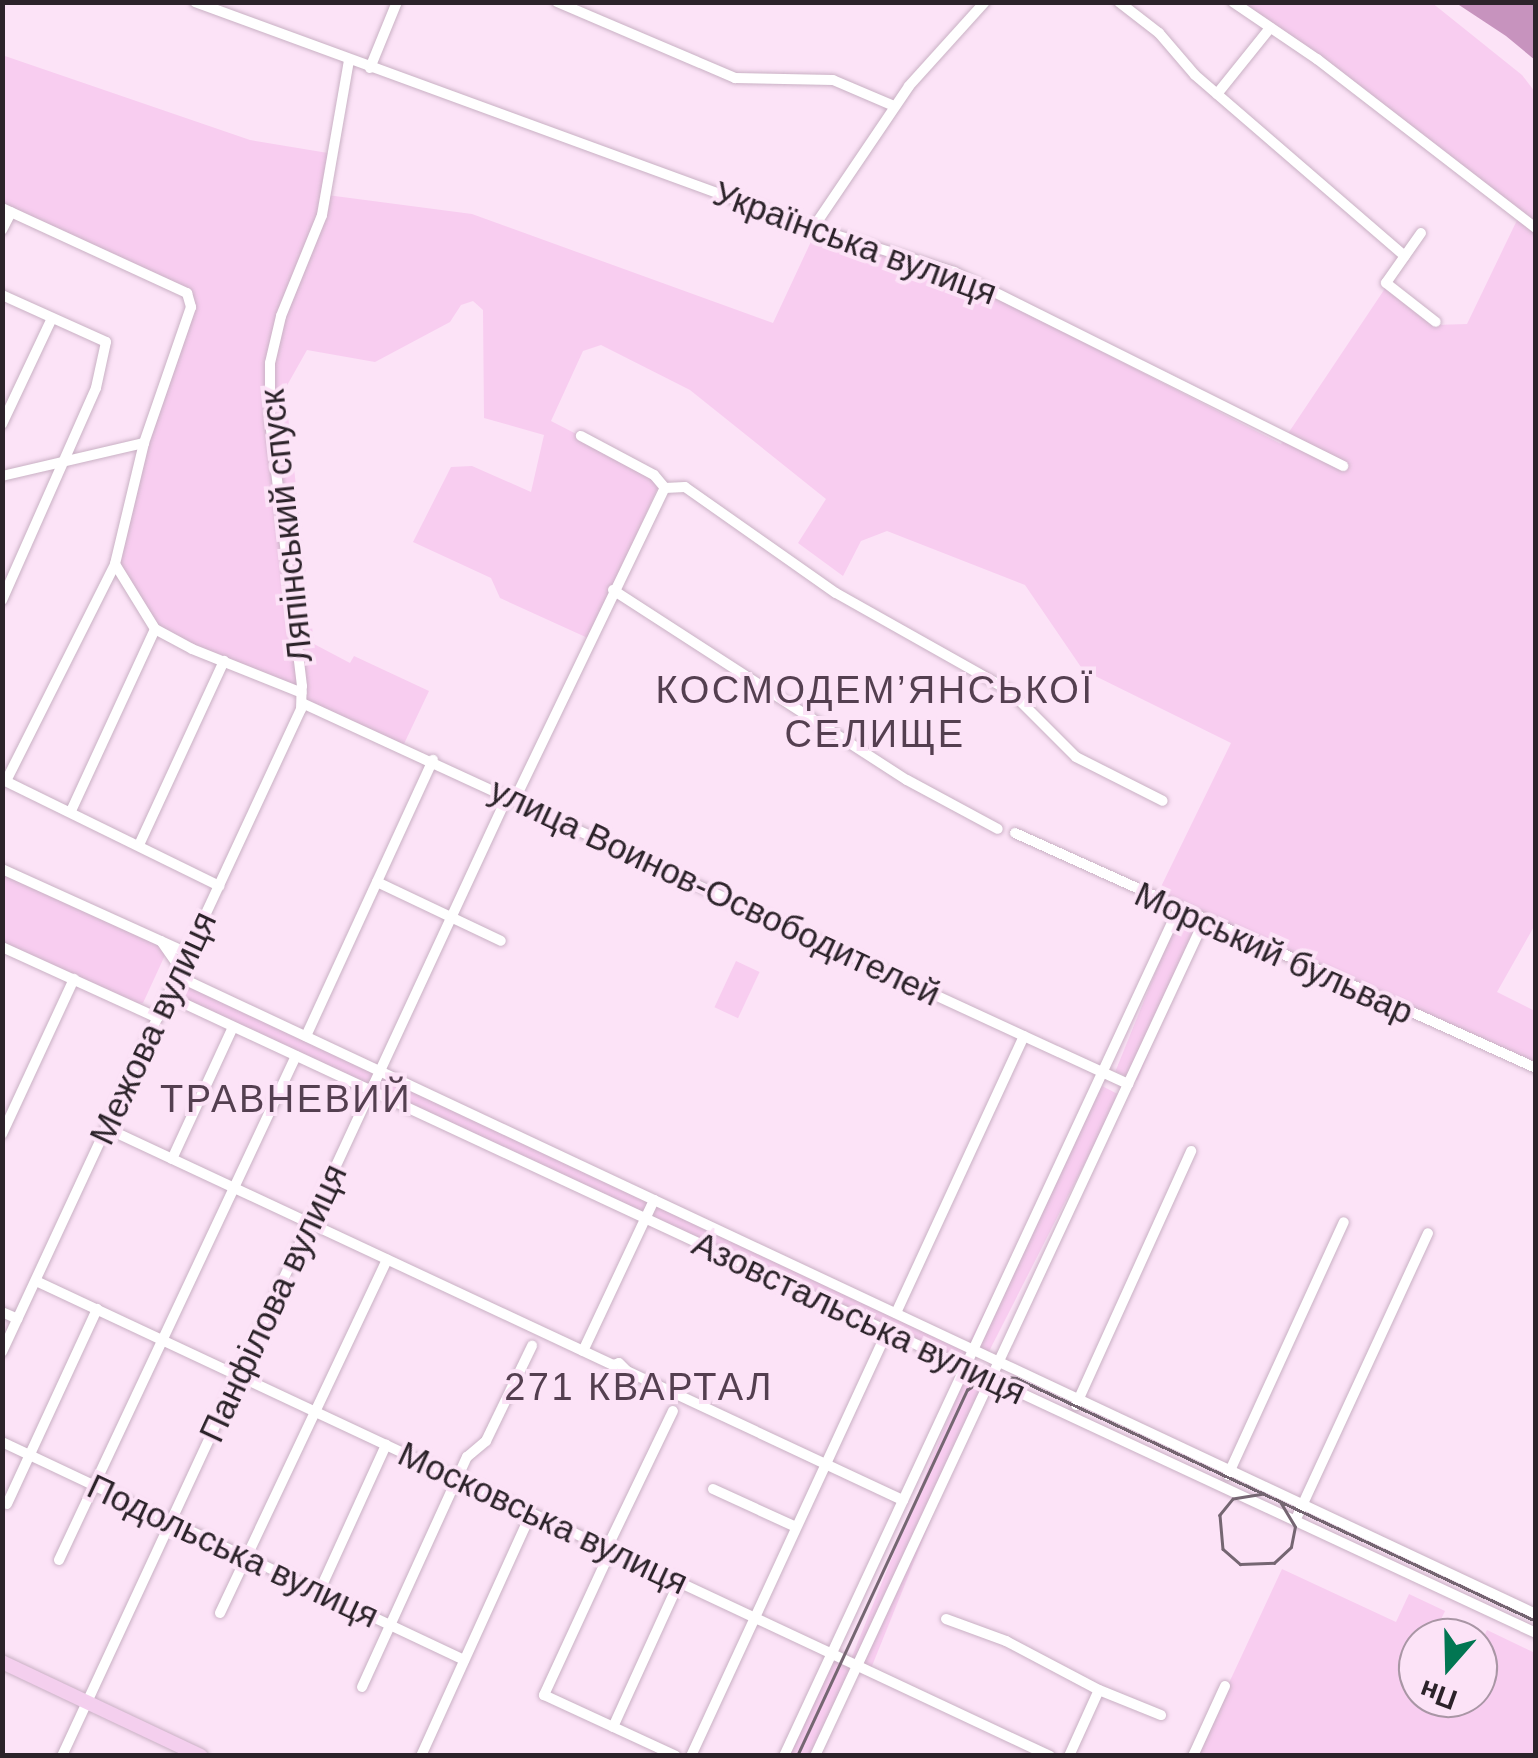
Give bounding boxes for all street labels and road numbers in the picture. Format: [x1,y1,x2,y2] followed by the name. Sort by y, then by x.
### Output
[708,172,1002,314] street label: Українська вулиця
[251,387,321,665] street label: Ляпінський спуск
[483,769,947,1015] street label: улица Воинов-Освободителей
[1128,873,1420,1033] street label: Морський бульвар
[81,905,225,1151] street label: Межова вулиця
[190,1157,356,1449] street label: Панфілова вулиця
[686,1222,1032,1414] street label: Азовстальська вулиця
[392,1433,694,1603] street label: Московська вулиця
[81,1465,385,1637] street label: Подольська вулиця

